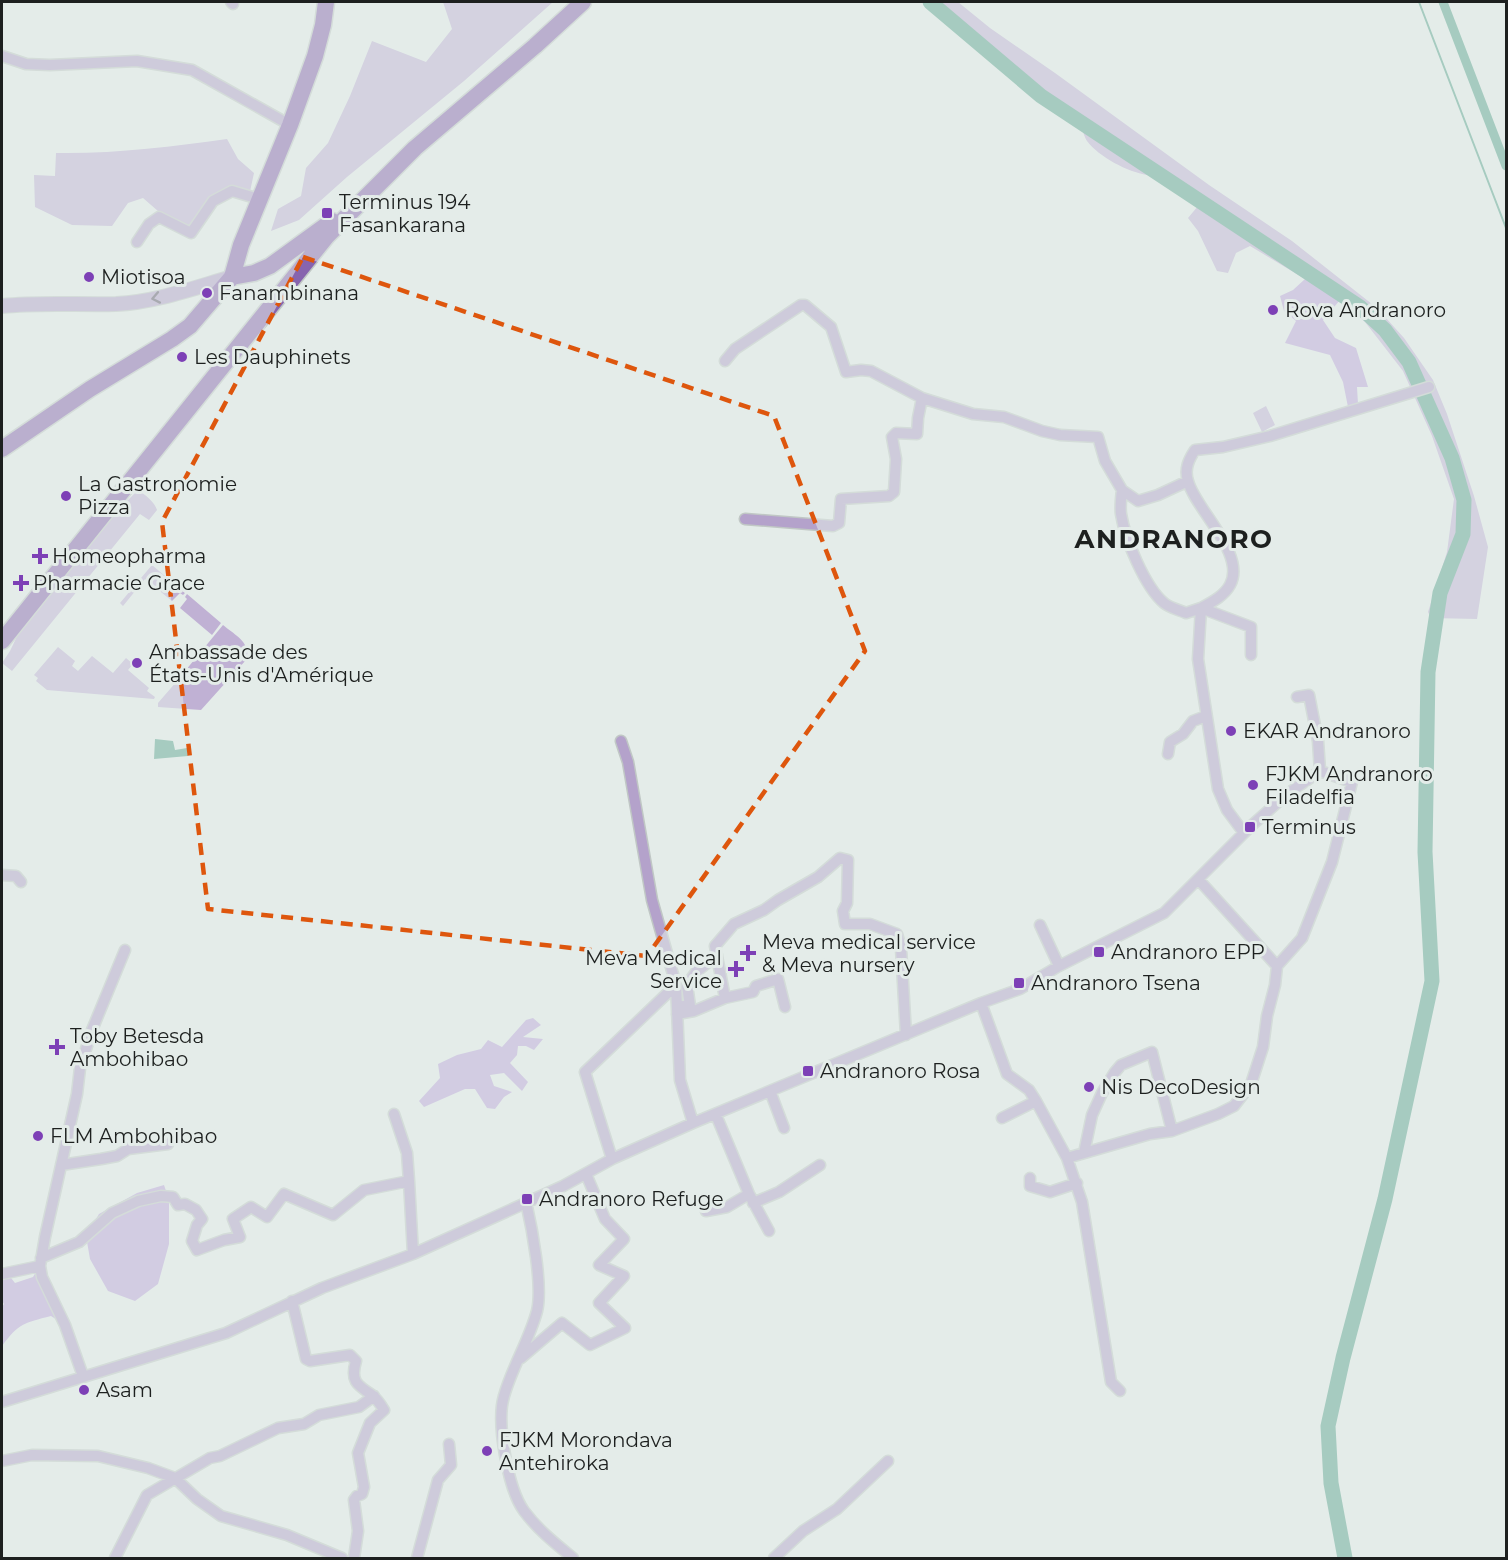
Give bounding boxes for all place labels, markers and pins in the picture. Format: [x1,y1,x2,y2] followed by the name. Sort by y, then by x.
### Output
[339,190,471,237] place label: Terminus 194 Fasankarana
[320,206,334,220] marker: Terminus 194 Fasankarana
[101,265,186,289] place label: Miotisoa
[82,270,96,284] marker: Miotisoa
[219,281,359,305] place label: Fanambinana
[200,286,214,300] marker: Fanambinana
[1285,298,1446,322] place label: Rova Andranoro
[1266,303,1280,317] marker: Rova Andranoro
[194,345,351,369] place label: Les Dauphinets
[175,350,189,364] marker: Les Dauphinets
[78,472,237,519] place label: La Gastronomie Pizza
[59,489,73,503] marker: La Gastronomie Pizza
[52,544,206,568] place label: Homeopharma
[33,549,47,563] marker: Homeopharma
[33,571,205,595] place label: Pharmacie Grace
[14,576,28,590] marker: Pharmacie Grace
[149,640,374,687] place label: Ambassade des États-Unis d'Amérique
[130,656,144,670] marker: Ambassade des États-Unis d'Amérique
[1243,719,1411,743] place label: EKAR Andranoro
[1224,724,1238,738] marker: EKAR Andranoro
[1265,762,1433,809] place label: FJKM Andranoro Filadelfia
[1246,778,1260,792] marker: FJKM Andranoro Filadelfia
[1262,815,1356,839] place label: Terminus
[1243,820,1257,834] marker: Terminus
[762,930,976,977] place label: Meva medical service & Meva nursery
[1111,940,1265,964] place label: Andranoro EPP
[739,944,757,962] marker: Meva medical service & Meva nursery
[1092,945,1106,959] marker: Andranoro EPP
[585,946,722,993] place label: Meva Medical Service
[727,960,745,978] marker: Meva Medical Service
[1031,971,1201,995] place label: Andranoro Tsena
[1012,976,1026,990] marker: Andranoro Tsena
[70,1024,204,1071] place label: Toby Betesda Ambohibao
[48,1038,66,1056] marker: Toby Betesda Ambohibao
[820,1059,981,1083] place label: Andranoro Rosa
[801,1064,815,1078] marker: Andranoro Rosa
[1101,1075,1261,1099] place label: Nis DecoDesign
[1082,1080,1096,1094] marker: Nis DecoDesign
[50,1124,217,1148] place label: FLM Ambohibao
[31,1129,45,1143] marker: FLM Ambohibao
[539,1187,724,1211] place label: Andranoro Refuge
[520,1192,534,1206] marker: Andranoro Refuge
[96,1378,153,1402] place label: Asam
[77,1383,91,1397] marker: Asam
[499,1428,673,1475] place label: FJKM Morondava Antehiroka
[480,1444,494,1458] marker: FJKM Morondava Antehiroka

